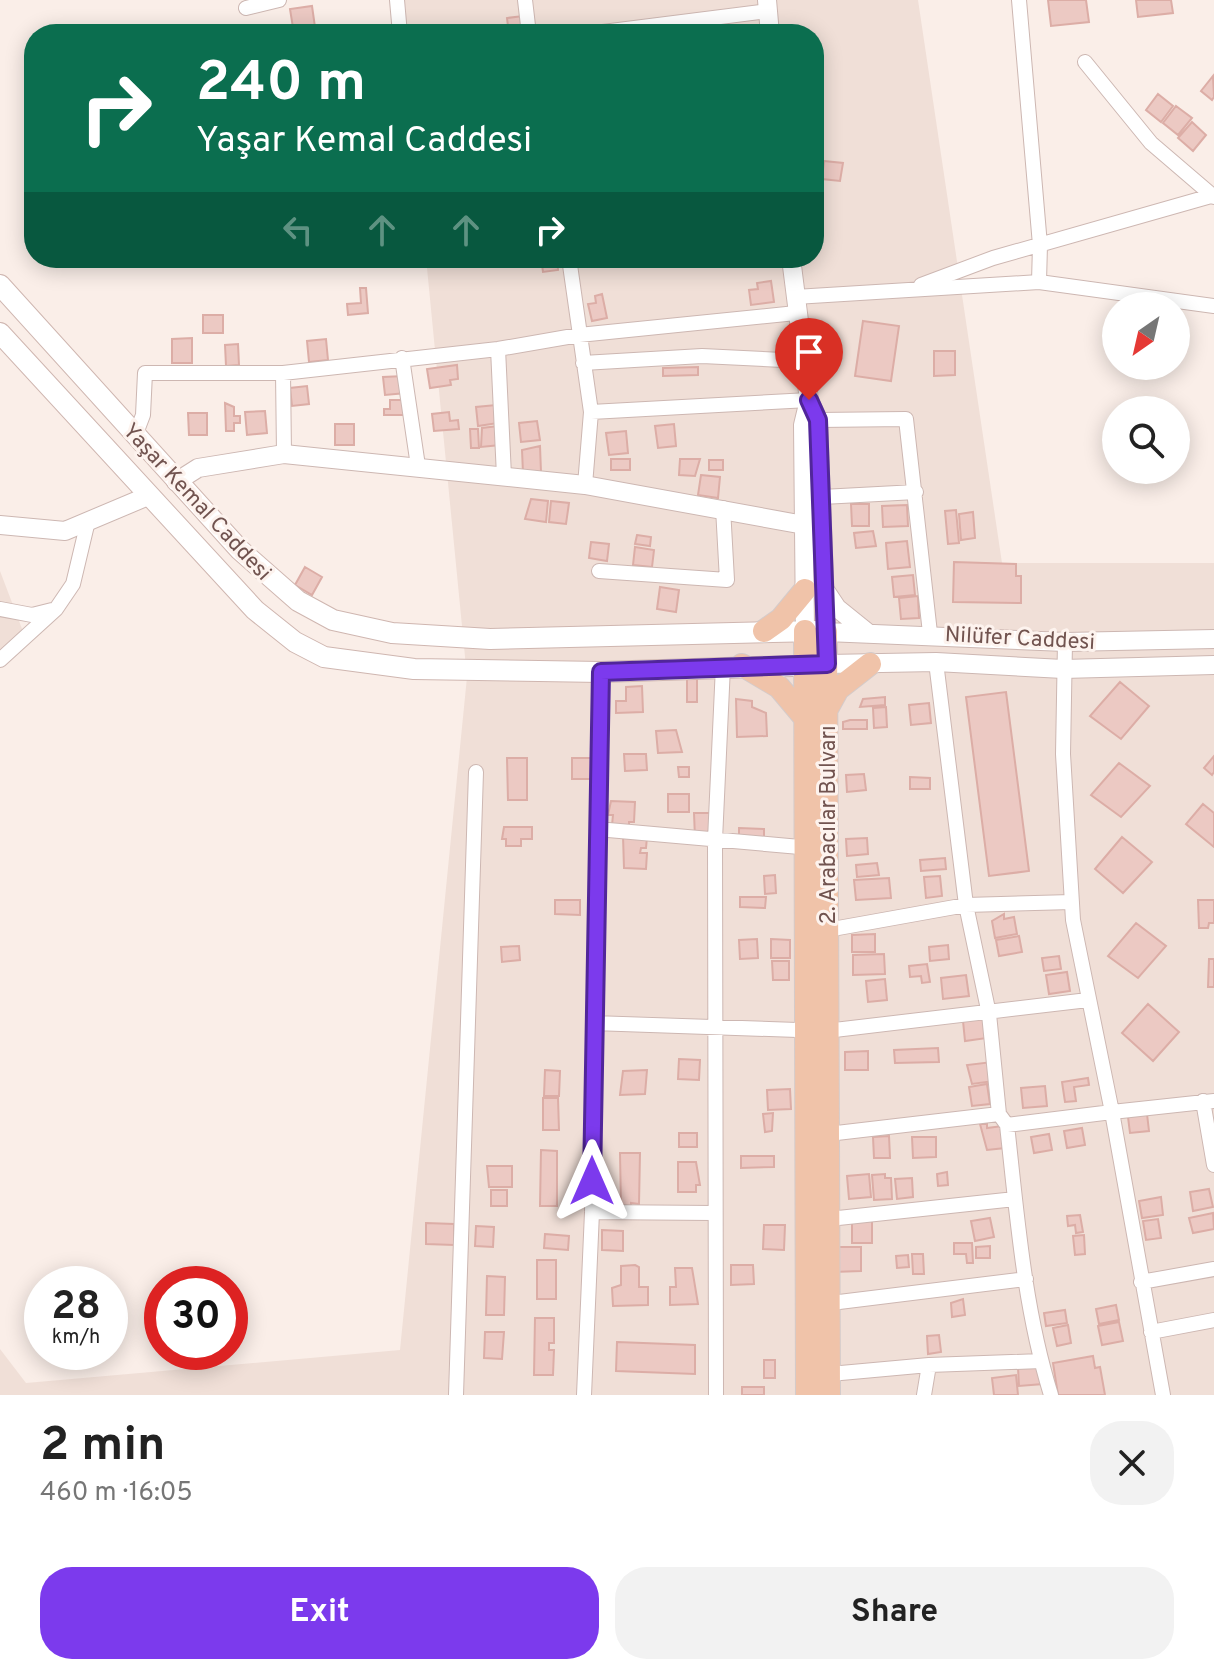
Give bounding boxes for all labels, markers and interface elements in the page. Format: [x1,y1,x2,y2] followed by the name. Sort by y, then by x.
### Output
[196,50,366,120] text: 240 m
[64,56,168,160] icon: right
[196,119,532,165] text: Yaşar Kemal Caddesi
[276,208,320,252] icon: left
[360,208,404,252] icon: ahead
[444,208,488,252] icon: ahead
[528,208,572,252] icon: right
[1102,292,1190,380] north arrow
[1102,292,1190,484] map controls
[775,318,843,400] pin
[787,330,831,374] icon: arrive
[1102,396,1190,484] button: search
[116,418,276,587] street label: Yaşar Kemal Caddesi
[944,622,1096,657] street label: Nilüfer Caddesi
[816,725,843,925] street label: 2. Arabacılar Bulvarı
[550,1139,634,1223] position arrow
[144,1266,248,1370] speed limit sign: 30
[51,1283,101,1333] text: 28
[52,1325,100,1351] text: km/h
[40,1417,165,1477] text: 2 min
[1090,1421,1174,1505] button: close
[40,1477,193,1510] text: 460 m · 16:05
[40,1567,599,1659] button: Exit
[615,1567,1174,1659] button: Share

